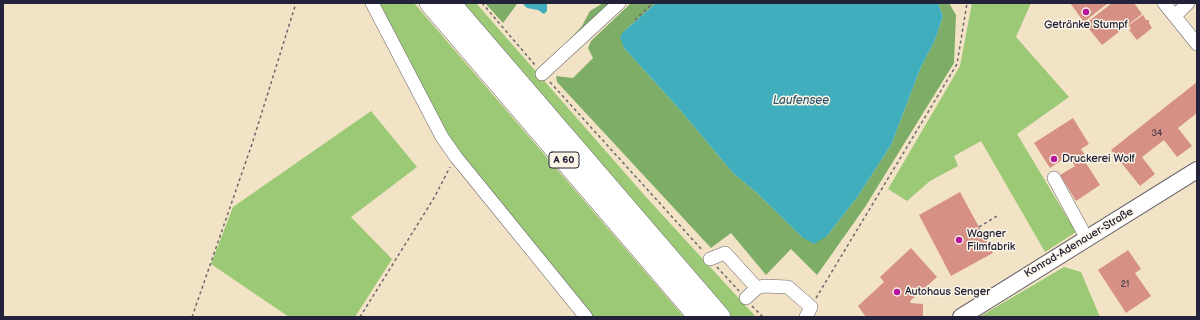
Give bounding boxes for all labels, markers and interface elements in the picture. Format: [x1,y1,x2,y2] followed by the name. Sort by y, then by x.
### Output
[1081,7,1091,17] marker: Getränke Stumpf
[1044,18,1128,32] place label: Getränke Stumpf
[773,94,829,108] water label: Laufensee
[1151,129,1163,139] house number: 34
[549,152,579,168] road number: A 60
[1062,152,1135,166] place label: Druckerei Wolf
[1049,154,1059,164] marker: Druckerei Wolf
[1022,205,1136,281] street label: Konrad-Adenauer-Straße
[967,227,1015,253] place label: Wagner Filmfabrik
[954,235,964,245] marker: Wagner Filmfabrik
[1121,280,1129,290] house number: 21
[905,285,990,299] place label: Autohaus Senger
[892,287,902,297] marker: Autohaus Senger

